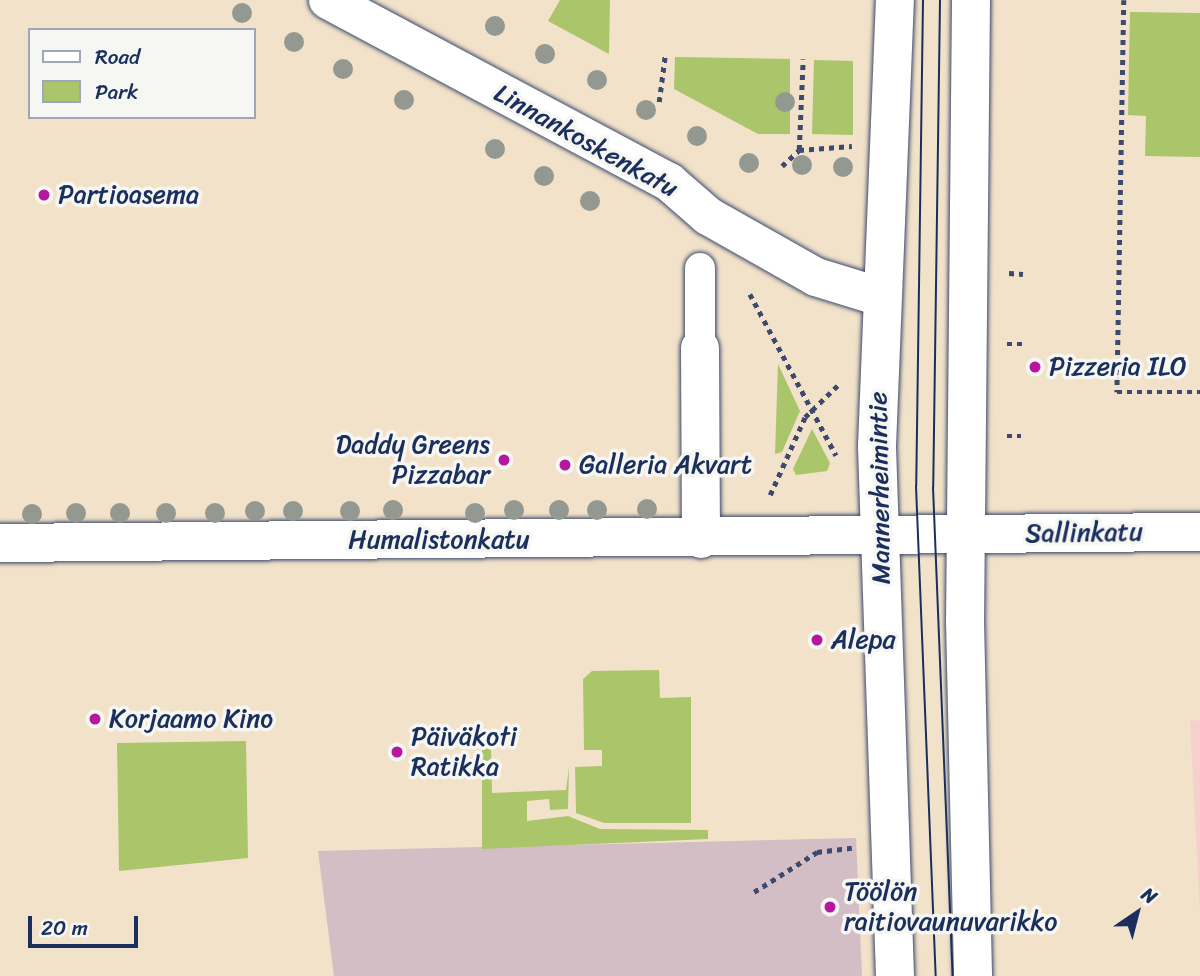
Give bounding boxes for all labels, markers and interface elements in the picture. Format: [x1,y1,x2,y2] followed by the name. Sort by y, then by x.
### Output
[28,28,256,119] legend
[95,38,140,76] text: Road
[95,73,138,111] text: Park
[489,78,683,204] street label: Linnankoskenkatu
[58,179,199,211] place label: Partioasema
[36,187,52,203] marker: Partioasema
[1049,351,1187,383] place label: Pizzeria ILO
[1027,359,1043,375] marker: Pizzeria ILO
[863,391,897,585] street label: Mannerheimintie
[336,429,490,490] place label: Daddy Greens Pizzabar
[579,449,752,481] place label: Galleria Akvart
[496,452,512,468] marker: Daddy Greens Pizzabar
[557,457,573,473] marker: Galleria Akvart
[1025,516,1143,550] street label: Sallinkatu
[348,524,530,556] street label: Humalistonkatu
[831,624,896,656] place label: Alepa
[809,632,825,648] marker: Alepa
[109,703,273,735] place label: Korjaamo Kino
[87,711,103,727] marker: Korjaamo Kino
[411,721,517,782] place label: Päiväkoti Ratikka
[389,744,405,760] marker: Päiväkoti Ratikka
[844,876,1057,938] place label: Töölön raitiovaunuvarikko
[1102,878,1172,948] north arrow
[1134,878,1164,913] text: N
[822,899,838,915] marker: Töölön raitiovaunuvarikko
[32,902,142,946] scale bar
[41,909,88,947] text: 20 m

